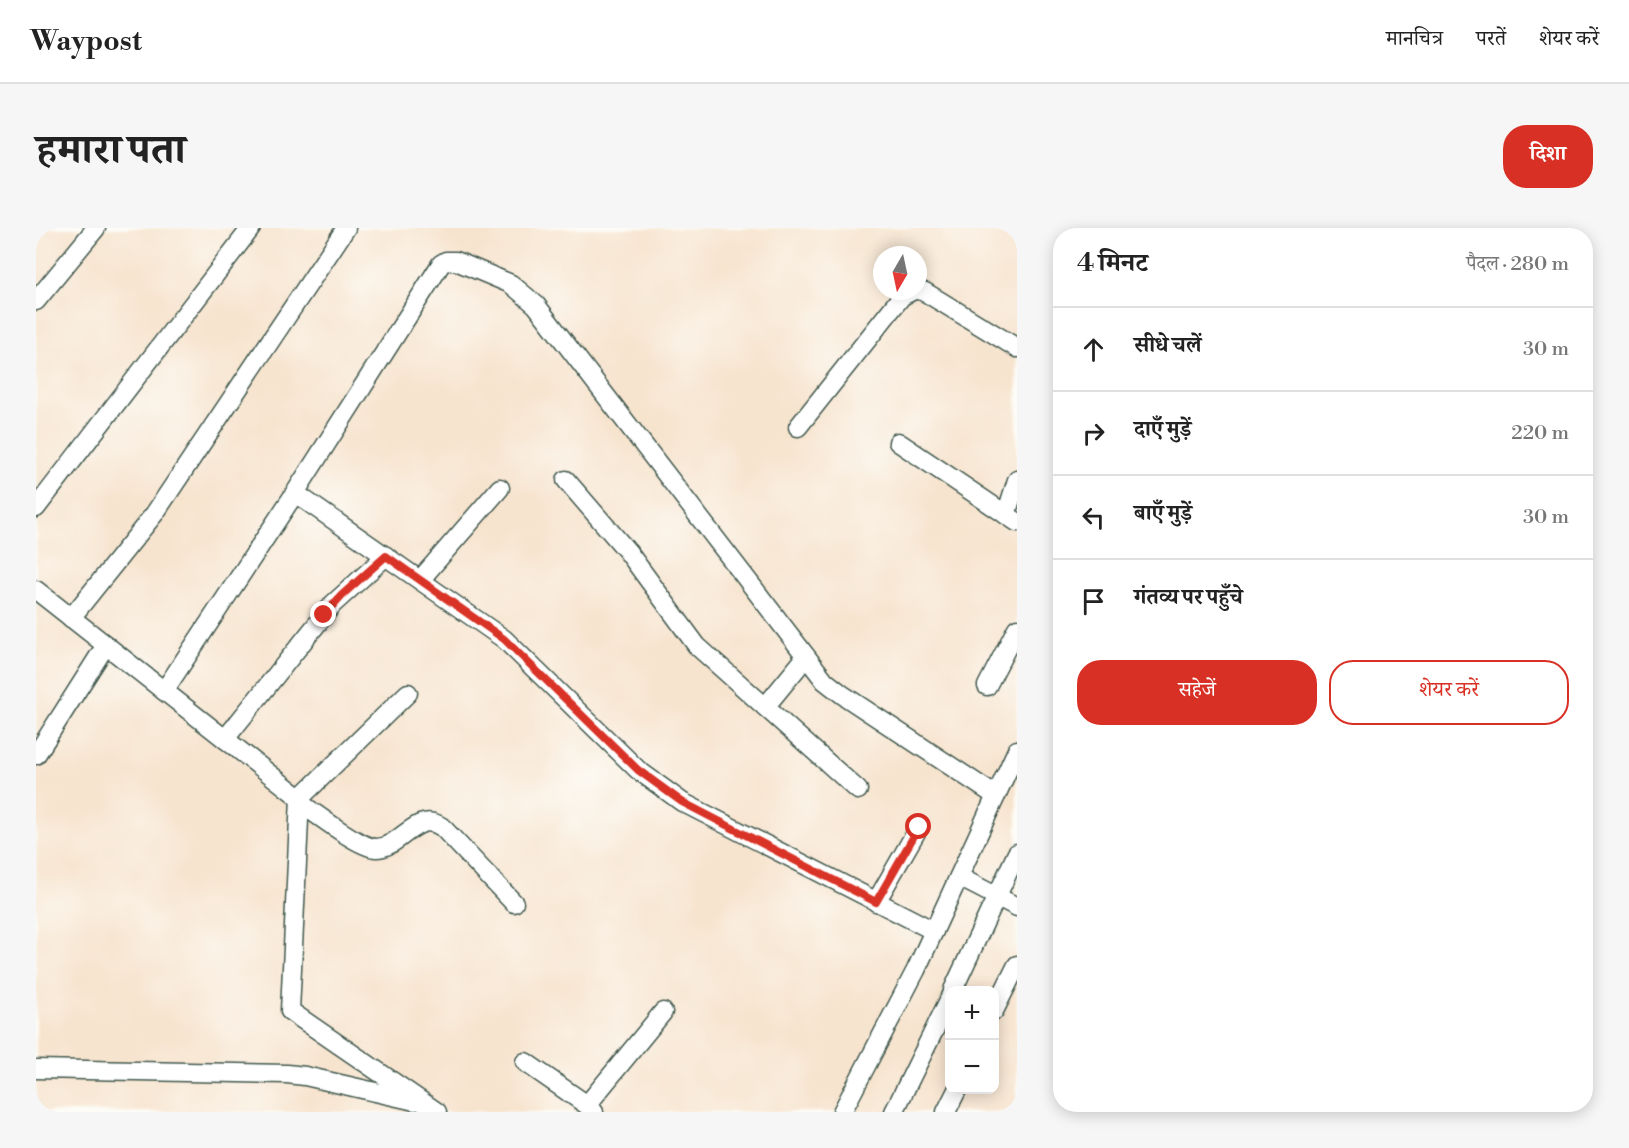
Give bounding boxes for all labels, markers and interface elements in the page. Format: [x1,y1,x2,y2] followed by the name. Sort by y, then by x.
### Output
[30,24,142,59] text: Waypost
[1386,26,1443,52] text: मानचित्र
[1476,26,1506,52] text: परतें
[1539,26,1599,52] text: शेयर करें
[36,124,186,177] text: हमारा पता
[1503,125,1593,188] button: दिशा
[873,246,927,300] north arrow
[1077,247,1148,279] text: 4 मिनट
[1466,252,1569,277] text: पैदल · 280 m
[1134,332,1201,359] text: सीधे चलें
[1077,333,1110,366] icon: ahead
[1523,337,1569,362] text: 30 m
[1134,416,1191,443] text: दाएँ मुड़ें
[1077,417,1110,450] icon: right
[1511,421,1569,446] text: 220 m
[1134,500,1192,527] text: बाएँ मुड़ें
[1077,501,1110,534] icon: left
[1523,505,1569,530] text: 30 m
[1134,584,1243,611] text: गंतव्य पर पहुँचे
[1077,585,1110,618] icon: arrive
[310,601,336,627] route end
[1077,660,1317,725] button: सहेजें
[1329,660,1569,725] button: शेयर करें
[905,813,931,839] route start
[945,986,999,1094] map controls
[945,986,999,1040] button: +
[945,1040,999,1094] button: −

